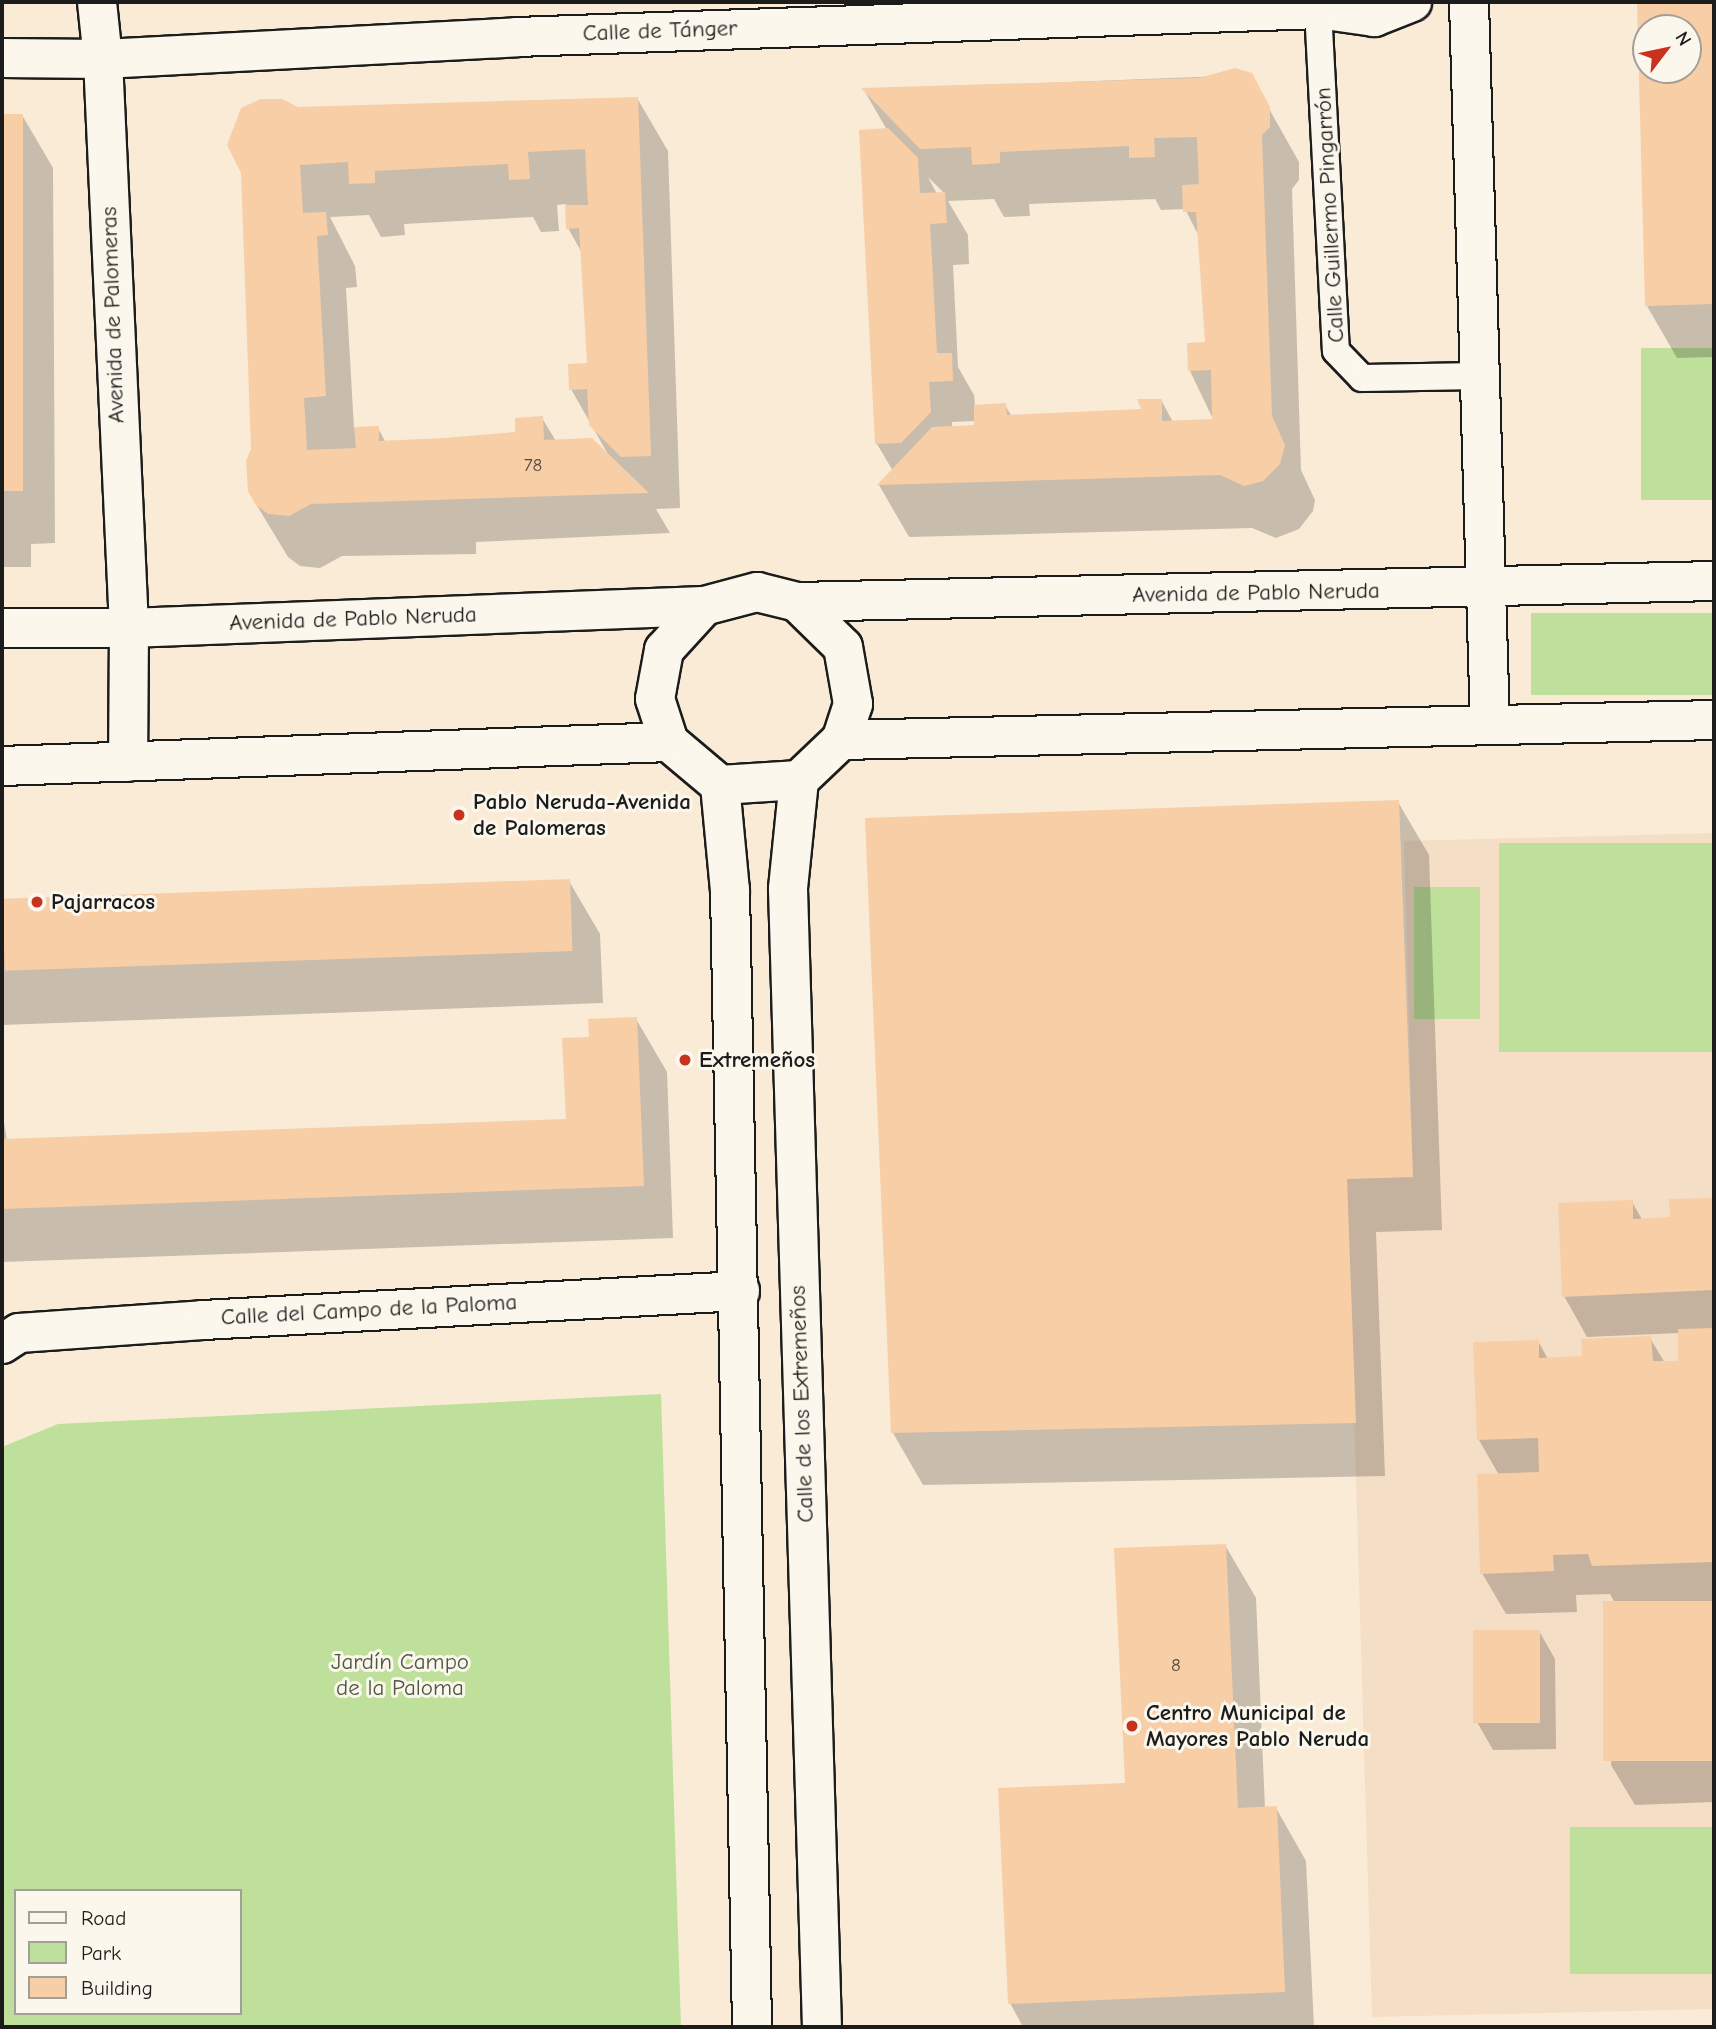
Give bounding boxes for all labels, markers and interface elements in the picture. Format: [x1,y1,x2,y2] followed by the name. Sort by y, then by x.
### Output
[1632,14,1702,84] north arrow
[582,15,738,47] street label: Calle de Tánger
[1670,28,1696,50] text: N
[1310,87,1350,343] street label: Calle Guillermo Pingarrón
[95,206,131,424] street label: Avenida de Palomeras
[524,455,542,477] house number: 78
[1132,577,1380,609] street label: Avenida de Pablo Neruda
[229,601,477,637] street label: Avenida de Pablo Neruda
[473,788,691,842] place label: Pablo Neruda-Avenida de Palomeras
[451,807,467,823] marker: Pablo Neruda-Avenida de Palomeras
[51,888,155,916] place label: Pajarracos
[29,894,45,910] marker: Pajarracos
[699,1046,815,1074] place label: Extremeños
[677,1052,693,1068] marker: Extremeños
[784,1285,820,1523] street label: Calle de los Extremeños
[220,1288,518,1332] street label: Calle del Campo de la Paloma
[331,1648,469,1702] park label: Jardín Campo de la Paloma
[1171,1655,1181,1677] house number: 8
[1146,1699,1369,1753] place label: Centro Municipal de Mayores Pablo Neruda
[1124,1718,1140,1734] marker: Centro Municipal de Mayores Pablo Neruda
[14,1889,242,2015] legend
[81,1906,126,1930] text: Road
[81,1941,121,1965] text: Park
[81,1976,153,2000] text: Building

